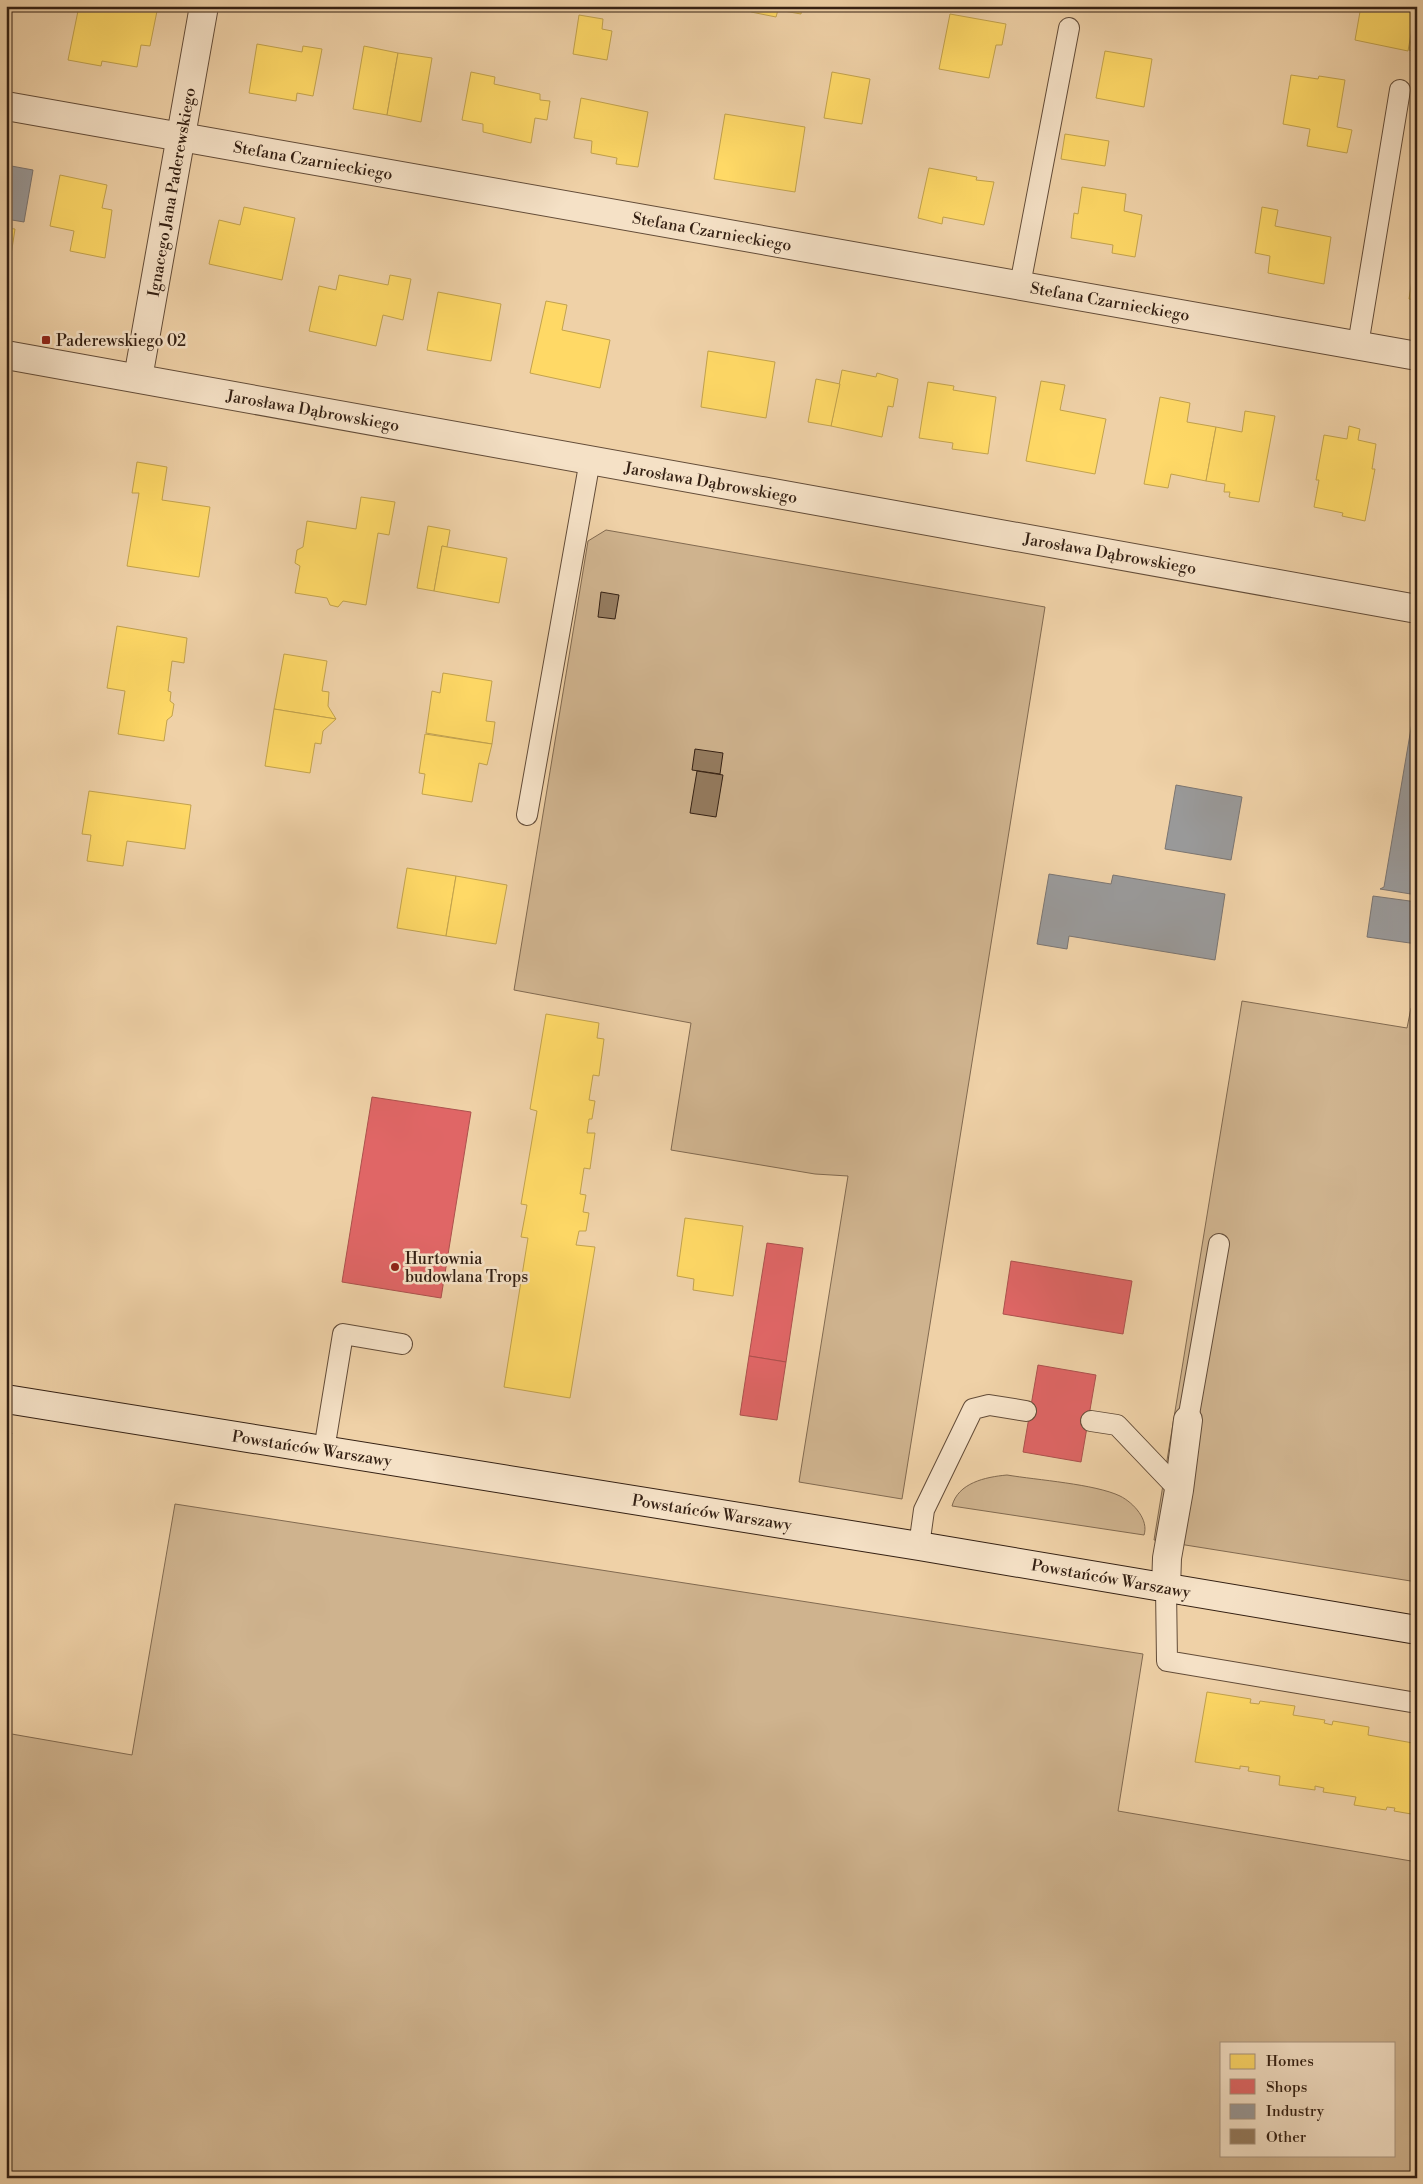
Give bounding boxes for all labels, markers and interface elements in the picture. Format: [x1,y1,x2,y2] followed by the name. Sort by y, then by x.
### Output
[144,86,200,298] street label: Ignacego Jana Paderewskiego
[232,137,394,185] street label: Stefana Czarnieckiego
[631,208,793,256] street label: Stefana Czarnieckiego
[1029,278,1191,326] street label: Stefana Czarnieckiego
[56,331,186,351] place label: Paderewskiego 02
[40,334,52,346] marker: Paderewskiego 02
[224,386,401,436] street label: Jarosława Dąbrowskiego
[622,458,799,508] street label: Jarosława Dąbrowskiego
[1021,529,1198,579] street label: Jarosława Dąbrowskiego
[405,1249,528,1287] place label: Hurtownia budowlana Trops
[389,1261,401,1273] marker: Hurtownia budowlana Trops
[230,1426,393,1472] street label: Powstańców Warszawy
[630,1490,793,1536] street label: Powstańców Warszawy
[1030,1555,1192,1603] street label: Powstańców Warszawy
[1220,2042,1396,2156] legend
[1266,2052,1314,2071] text: Homes
[1266,2078,1307,2097] text: Shops
[1266,2102,1325,2121] text: Industry
[1266,2128,1307,2147] text: Other

